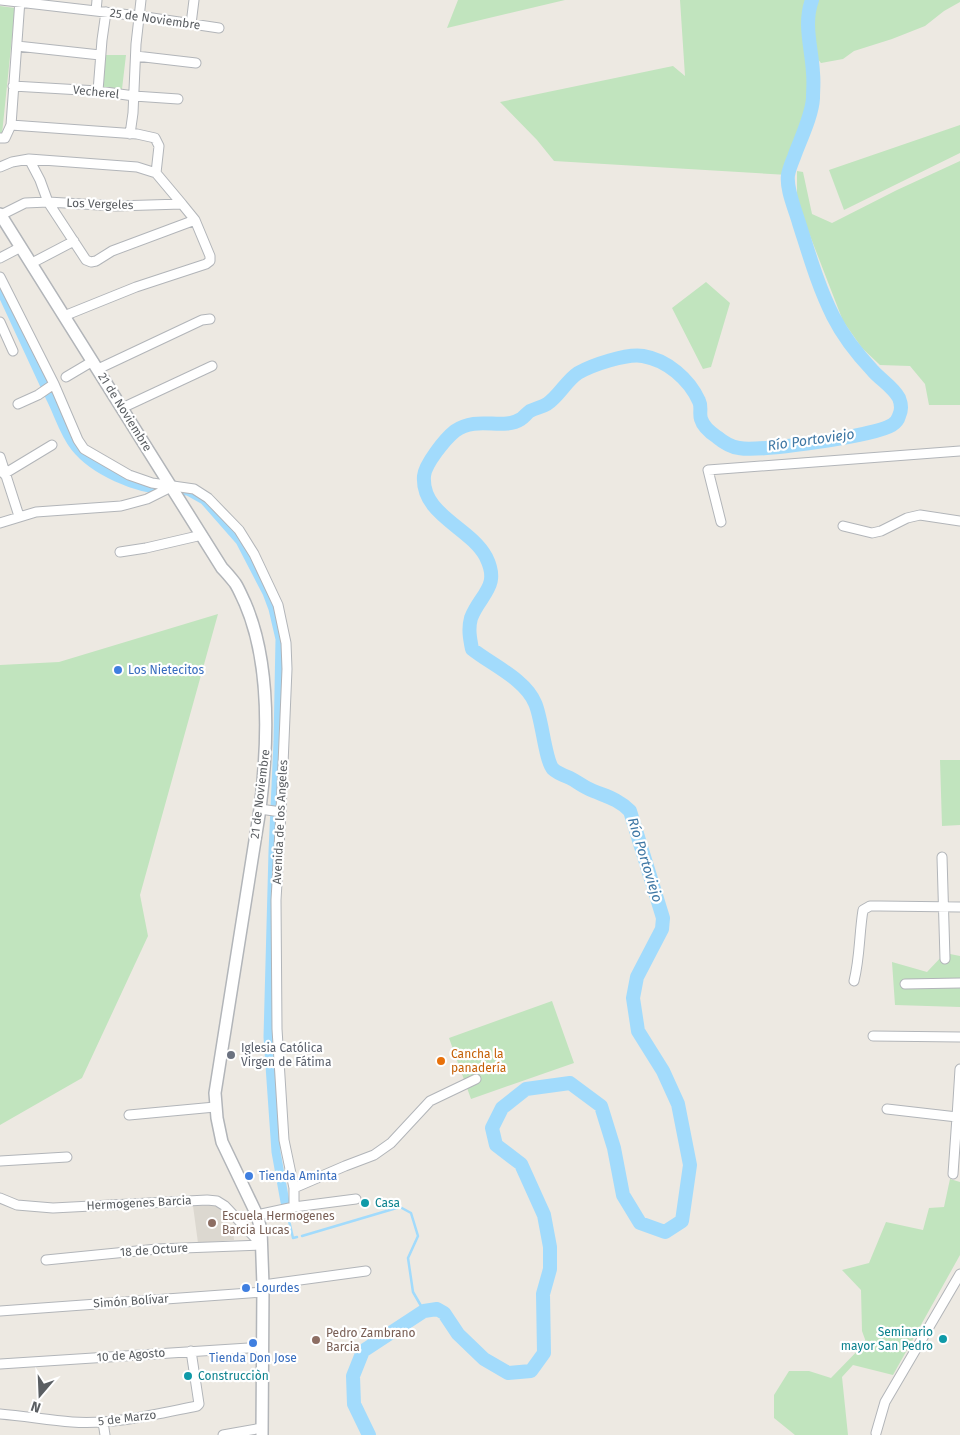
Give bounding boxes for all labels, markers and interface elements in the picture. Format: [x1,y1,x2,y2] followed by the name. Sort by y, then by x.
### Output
[109,6,201,32] street label: 25 de Noviembre
[72,83,120,101] street label: Vecherel
[66,196,134,212] street label: Los Vergeles
[95,370,155,454] street label: 21 de Noviembre
[766,425,856,455] water label: Río Portoviejo
[128,663,205,677] place label: Los Nietecitos
[112,664,124,676] marker: Los Nietecitos
[248,748,272,840] street label: 21 de Noviembre
[270,759,290,885] street label: Avenida de los Angeles
[624,816,666,904] water label: Río Portoviejo
[241,1041,331,1069] place label: Iglesia Católica Virgen de Fátima
[451,1047,506,1075] place label: Cancha la panadería
[225,1049,237,1061] marker: Iglesia Católica Virgen de Fátima
[435,1055,447,1067] marker: Cancha la panadería
[259,1169,337,1183] place label: Tienda Aminta
[243,1170,255,1182] marker: Tienda Aminta
[86,1193,192,1213] street label: Hermogenes Barcia
[375,1196,400,1210] place label: Casa
[359,1197,371,1209] marker: Casa
[222,1209,335,1237] place label: Escuela Hermogenes Barcia Lucas
[206,1217,218,1229] marker: Escuela Hermogenes Barcia Lucas
[120,1241,188,1259] street label: 18 de Octure
[256,1281,300,1295] place label: Lourdes
[240,1282,252,1294] marker: Lourdes
[93,1291,170,1311] street label: Simón Bolívar
[841,1325,933,1353] place label: Seminario mayor San Pedro
[326,1326,416,1354] place label: Pedro Zambrano Barcia
[937,1333,949,1345] marker: Seminario mayor San Pedro
[310,1334,322,1346] marker: Pedro Zambrano Barcia
[247,1337,259,1349] marker: Tienda Don Jose
[96,1346,166,1364] street label: 10 de Agosto
[209,1351,297,1365] place label: Tienda Don Jose
[198,1369,269,1383] place label: Construcciòn
[15,1370,65,1420] north arrow
[182,1370,194,1382] marker: Construcciòn
[29,1397,43,1416] text: N
[97,1407,157,1429] street label: 5 de Marzo

